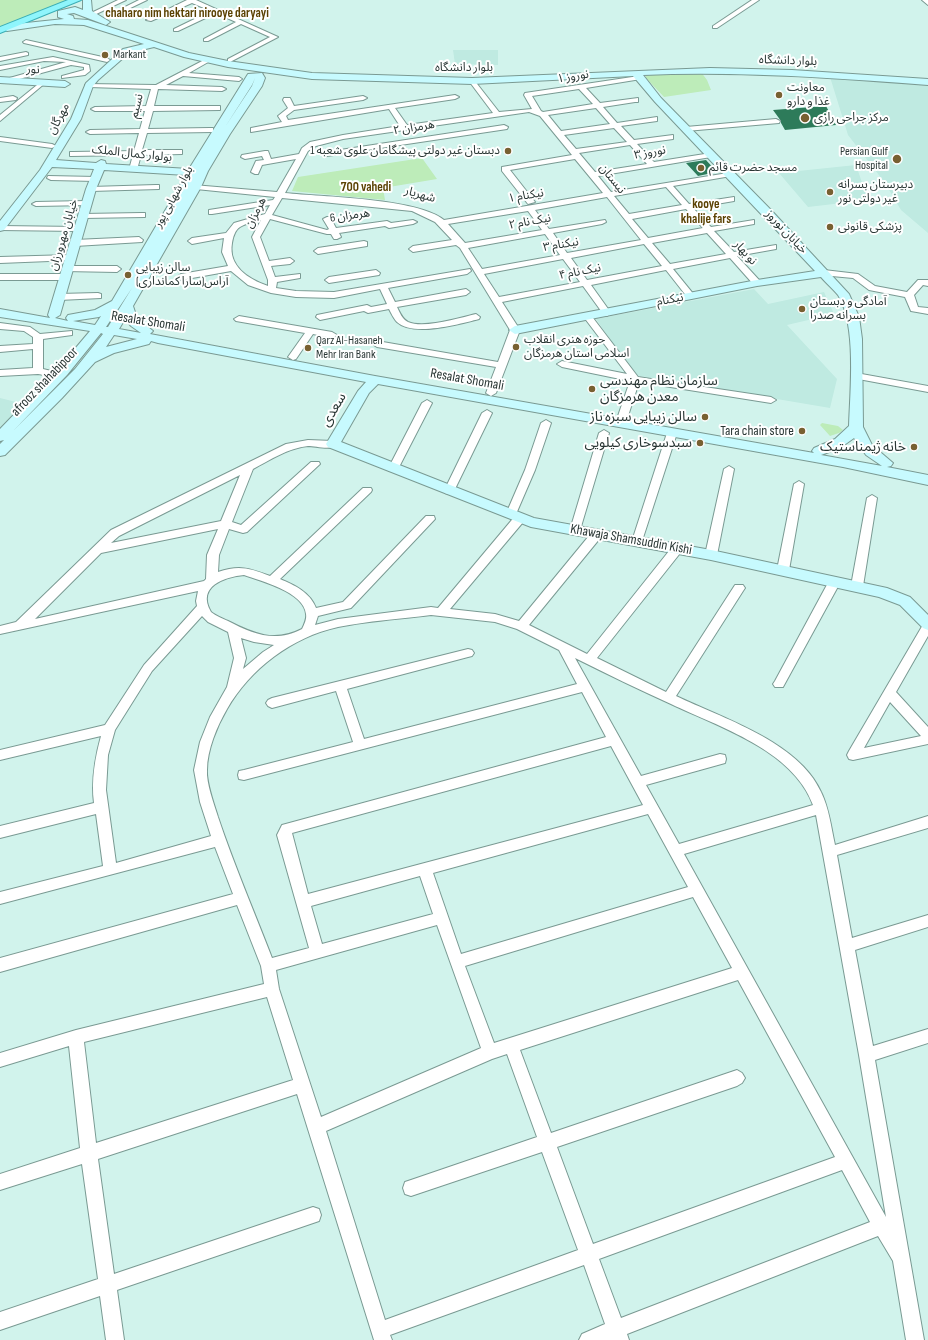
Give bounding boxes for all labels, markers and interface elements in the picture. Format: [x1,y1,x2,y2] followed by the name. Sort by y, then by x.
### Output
[105,6,269,22] district label: chaharo nim hektari nirooye daryayi
[113,48,146,62] place label: Markant
[100,50,110,60] marker: Markant
[759,53,817,69] street label: بلوار دانشگاه
[435,61,493,75] street label: بلوار دانشگاه
[26,62,40,78] street label: نور
[556,67,590,87] street label: نوروز ۱
[787,81,830,109] place label: معاونت غذا و دارو
[774,90,784,100] marker: معاونت غذا و دارو
[127,92,147,120] street label: نسیم
[45,101,73,137] street label: مهرگان
[814,111,889,125] place label: مرکز جراحی رازی
[799,112,811,124] marker: مرکز جراحی رازی
[392,118,436,138] street label: هرمزان ۲
[91,143,173,165] street label: بولوار کمال الملک
[633,143,667,163] street label: نوروز ۳
[310,144,500,158] place label: دبستان غیر دولتی پیشگامان علوی شعبه 1
[840,145,888,173] place label: Persian Gulf Hospital
[503,146,513,156] marker: دبستان غیر دولتی پیشگامان علوی شعبه 1
[891,153,903,165] marker: Persian Gulf Hospital
[596,161,628,197] street label: نیستان
[709,161,797,175] place label: مسجد حضرت قائم
[696,163,706,173] marker: مسجد حضرت قائم
[151,164,197,230] street label: بلوار شهابی پور
[838,178,913,206] place label: دبیرستان بسرانه غیر دولتی نور
[341,180,391,196] district label: 700 vahedi
[403,184,437,206] street label: شهریار
[507,186,545,206] street label: نیکنام ۱
[825,187,835,197] marker: دبیرستان بسرانه غیر دولتی نور
[242,195,270,231] street label: هرمزان
[681,197,731,228] district label: kooye khalije fars
[46,198,82,272] street label: خیابان مهرورزان
[329,206,371,226] street label: هرمزان 6
[762,207,810,257] street label: خیابان نوروز
[508,211,552,233] street label: نیک نام ۲
[838,220,902,234] place label: پزشکی قانونی
[825,222,835,232] marker: پزشکی قانونی
[542,235,580,255] street label: نیکنام ۳
[730,238,760,268] street label: نو بهار
[136,261,229,289] place label: سالن زیبایی آراس(سارا کمانداری)
[558,261,602,283] street label: نیک نام ۴
[123,270,133,280] marker: سالن زیبایی آراس(سارا کمانداری)
[655,290,685,310] street label: نیکنام
[810,295,887,323] place label: آمادگی و دبستان بسرانه صدرا
[797,304,807,314] marker: آمادگی و دبستان بسرانه صدرا
[110,308,186,336] street label: Resalat Shomali
[524,333,629,361] place label: حوزه هنری انقلاب اسلامی استان هرمزگان
[316,334,383,362] place label: Qarz Al-Hasaneh Mehr Iran Bank
[511,342,521,352] marker: حوزه هنری انقلاب اسلامی استان هرمزگان
[303,343,313,353] marker: Qarz Al-Hasaneh Mehr Iran Bank
[8,344,82,420] street label: afrooz shahabipoor
[429,365,505,395] street label: Resalat Shomali
[600,373,718,406] place label: سازمان نظام مهندسی معدن هرمزگان
[587,384,597,394] marker: سازمان نظام مهندسی معدن هرمزگان
[318,390,350,430] street label: سعدی
[590,409,697,425] place label: سالن زیبایی سبزه ناز
[700,412,710,422] marker: سالن زیبایی سبزه ناز
[720,423,794,439] place label: Tara chain store
[797,426,807,436] marker: Tara chain store
[585,435,692,451] place label: سبدسوخاری کیلویی
[695,438,705,448] marker: سبدسوخاری کیلویی
[820,439,906,455] place label: خانه ژیمناستیک
[909,442,919,452] marker: خانه ژیمناستیک
[569,521,693,559] street label: Khawaja Shamsuddin Kishi

